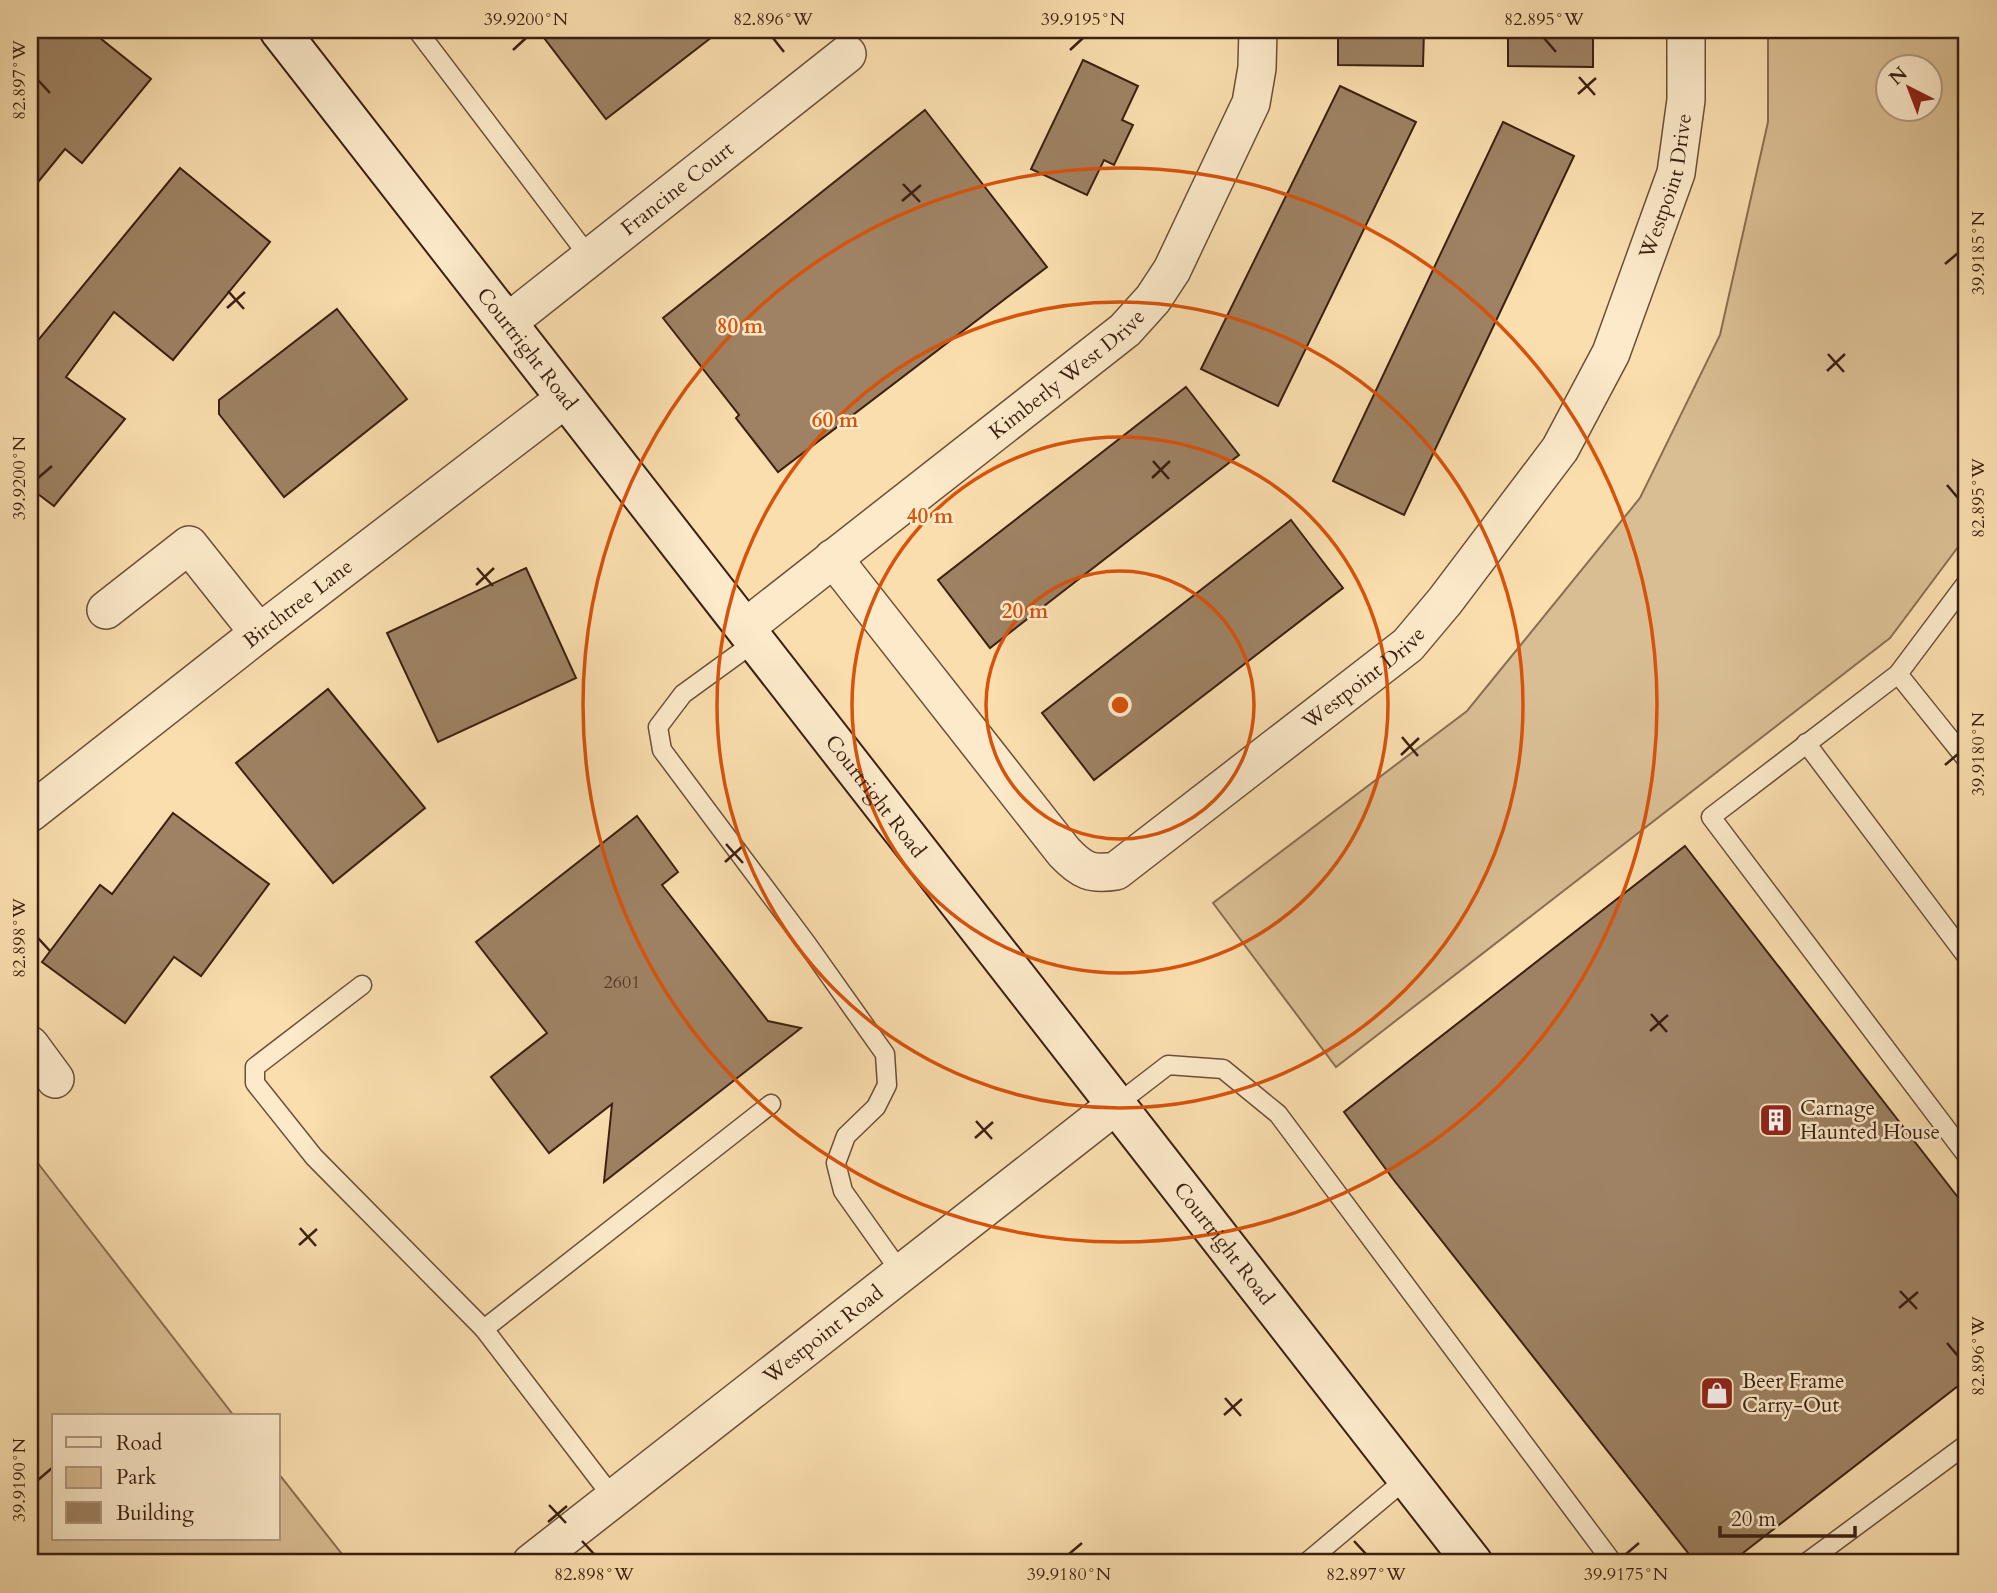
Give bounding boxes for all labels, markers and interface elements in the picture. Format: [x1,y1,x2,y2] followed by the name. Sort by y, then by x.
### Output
[484,7,569,32] text: 39.9200°N
[733,7,813,32] text: 82.896°W
[1041,7,1126,32] text: 39.9195°N
[1504,7,1584,32] text: 82.895°W
[7,40,32,120] text: 82.897°W
[1874,52,1944,122] north arrow
[1883,61,1913,91] text: N
[1632,112,1699,264] street label: Westpoint Drive
[615,135,740,242] street label: Francine Court
[1966,210,1991,295] text: 39.9185°N
[470,281,584,417] street label: Courtright Road
[983,303,1152,446] street label: Kimberly West Drive
[717,312,764,341] text: 80 m
[812,406,859,435] text: 60 m
[7,435,32,520] text: 39.9200°N
[1966,458,1991,538] text: 82.895°W
[907,502,954,531] text: 40 m
[237,552,359,655] street label: Birchtree Lane
[1002,597,1049,626] text: 20 m
[1296,621,1432,737] street label: Westpoint Drive
[1108,693,1132,717] centre of rings
[1966,711,1991,796] text: 39.9180°N
[818,729,932,864] street label: Courtright Road
[7,898,32,978] text: 82.898°W
[604,970,640,995] house number: 2601
[1800,1094,1940,1147] place label: Carnage Haunted House
[1757,1101,1795,1139] building icon: Carnage Haunted House
[1167,1176,1281,1311] street label: Courtright Road
[757,1278,890,1392] street label: Westpoint Road
[1966,1316,1991,1396] text: 82.896°W
[1742,1367,1845,1420] place label: Beer Frame Carry-Out
[1698,1374,1736,1412] shop icon: Beer Frame Carry-Out
[52,1414,280,1540] legend
[116,1429,162,1458] text: Road
[7,1437,32,1522] text: 39.9190°N
[116,1463,157,1492] text: Park
[1720,1495,1855,1539] scale bar
[116,1499,194,1528] text: Building
[1731,1505,1776,1534] text: 20 m
[554,1562,634,1587] text: 82.898°W
[1027,1562,1112,1587] text: 39.9180°N
[1326,1562,1406,1587] text: 82.897°W
[1584,1562,1669,1587] text: 39.9175°N

